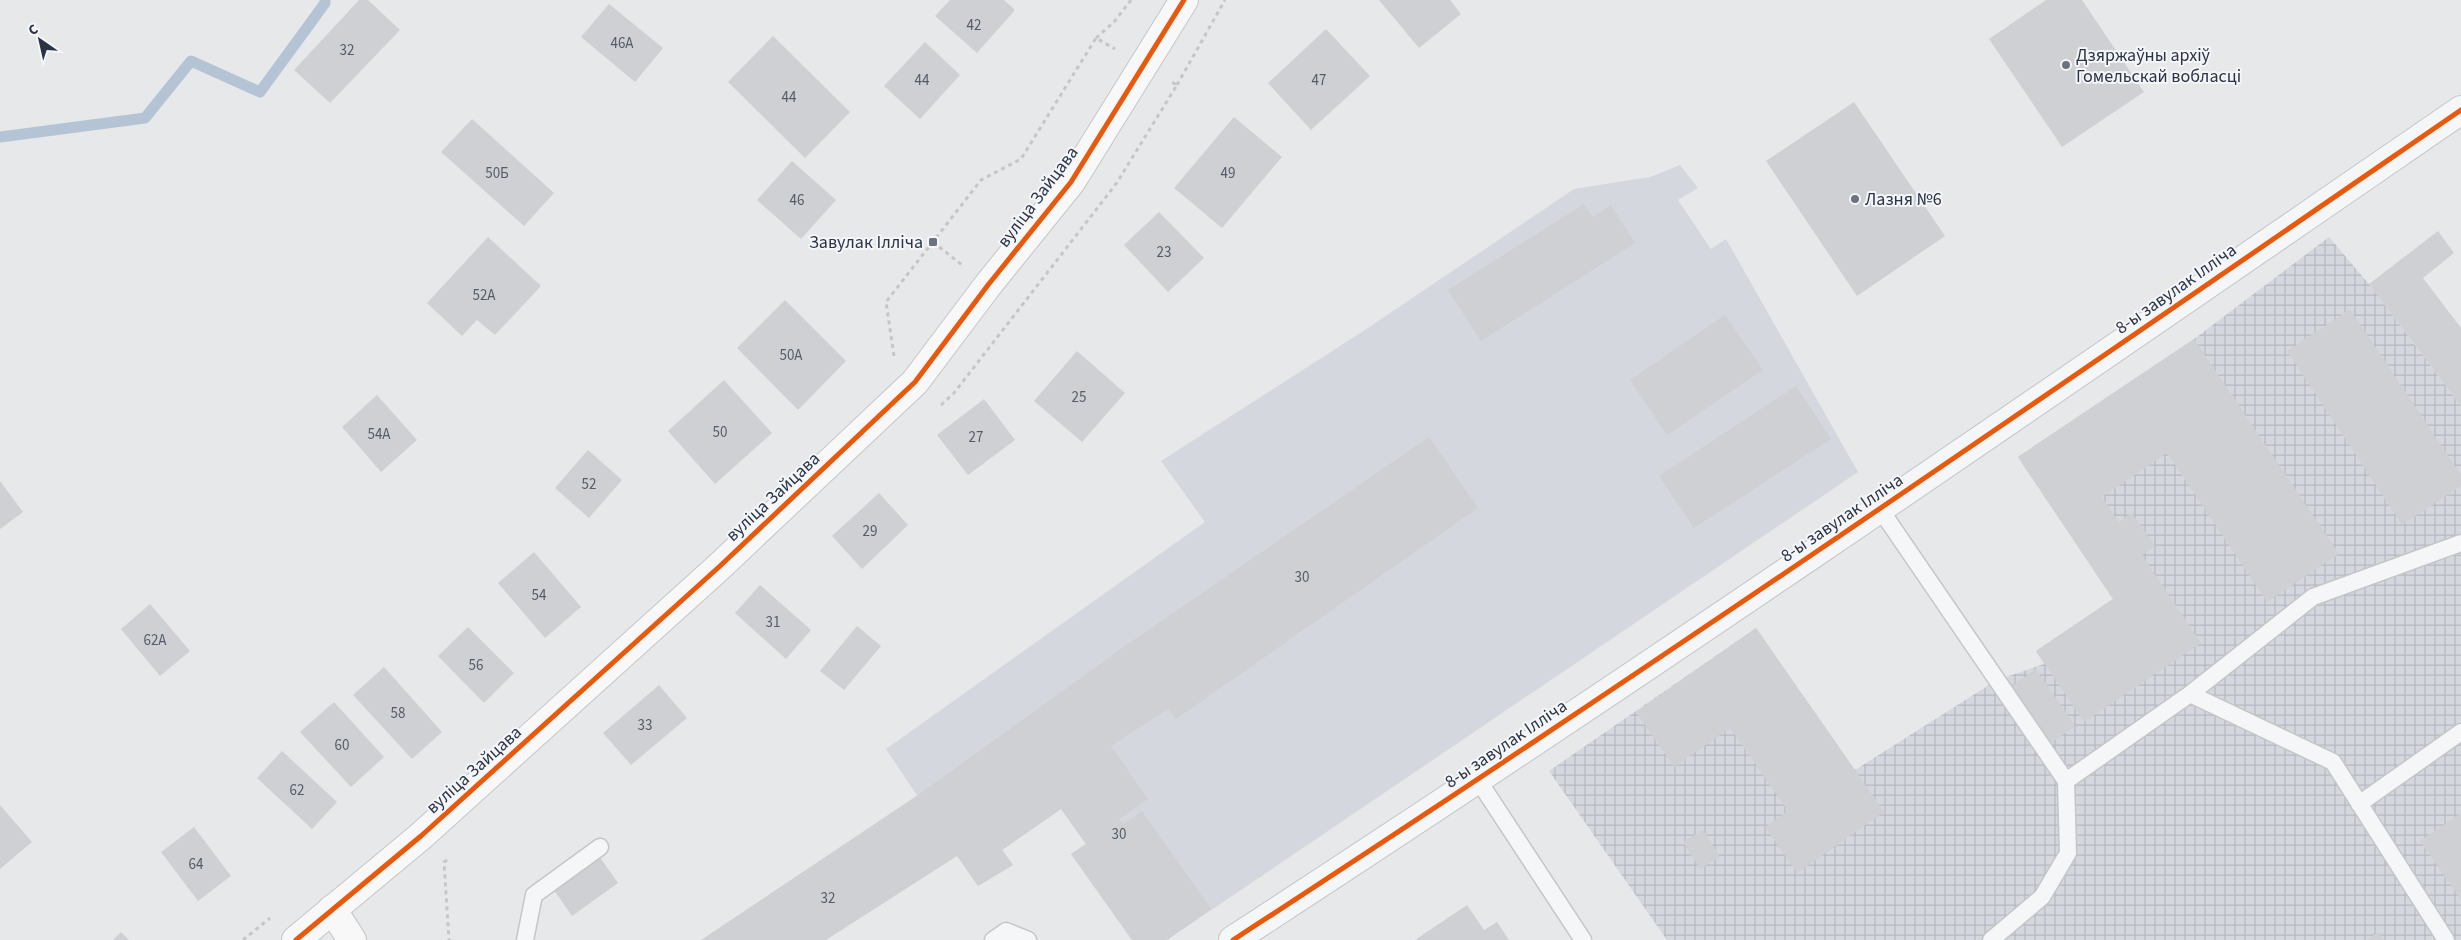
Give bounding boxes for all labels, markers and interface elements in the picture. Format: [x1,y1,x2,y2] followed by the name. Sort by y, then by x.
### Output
[15,15,65,65] north arrow
[967,15,981,36] house number: 42
[24,19,42,41] text: С
[610,33,634,54] house number: 46А
[340,40,354,61] house number: 32
[2076,43,2241,89] place label: Дзяржаўны архіў Гомельскай вобласці
[2060,59,2072,71] marker: Дзяржаўны архіў Гомельскай вобласці
[915,70,930,91] house number: 44
[1312,70,1326,91] house number: 47
[782,87,797,108] house number: 44
[992,141,1084,253] street label: вуліца Зайцава
[485,163,509,184] house number: 50Б
[1221,163,1235,184] house number: 49
[1865,187,1942,212] place label: Лазня №6
[790,190,804,211] house number: 46
[1849,193,1861,205] marker: Лазня №6
[809,230,923,255] place label: Завулак Ілліча
[927,236,939,248] marker: Завулак Ілліча
[2110,238,2242,340] street label: 8-ы завулак Ілліча
[1157,242,1171,263] house number: 23
[472,285,496,306] house number: 52А
[779,345,803,366] house number: 50А
[1072,387,1086,408] house number: 25
[713,422,727,443] house number: 50
[367,424,391,445] house number: 54А
[969,427,983,448] house number: 27
[720,447,826,547] street label: вуліца Зайцава
[1776,468,1908,568] street label: 8-ы завулак Ілліча
[582,474,596,495] house number: 52
[863,521,877,542] house number: 29
[1295,567,1309,588] house number: 30
[532,585,547,606] house number: 54
[766,612,780,633] house number: 31
[143,630,167,651] house number: 62А
[469,655,483,676] house number: 56
[1440,694,1572,794] street label: 8-ы завулак Ілліча
[391,703,405,724] house number: 58
[638,715,652,736] house number: 33
[421,720,527,820] street label: вуліца Зайцава
[335,735,349,756] house number: 60
[290,780,304,801] house number: 62
[1112,824,1126,845] house number: 30
[189,854,204,875] house number: 64
[821,888,835,909] house number: 32

